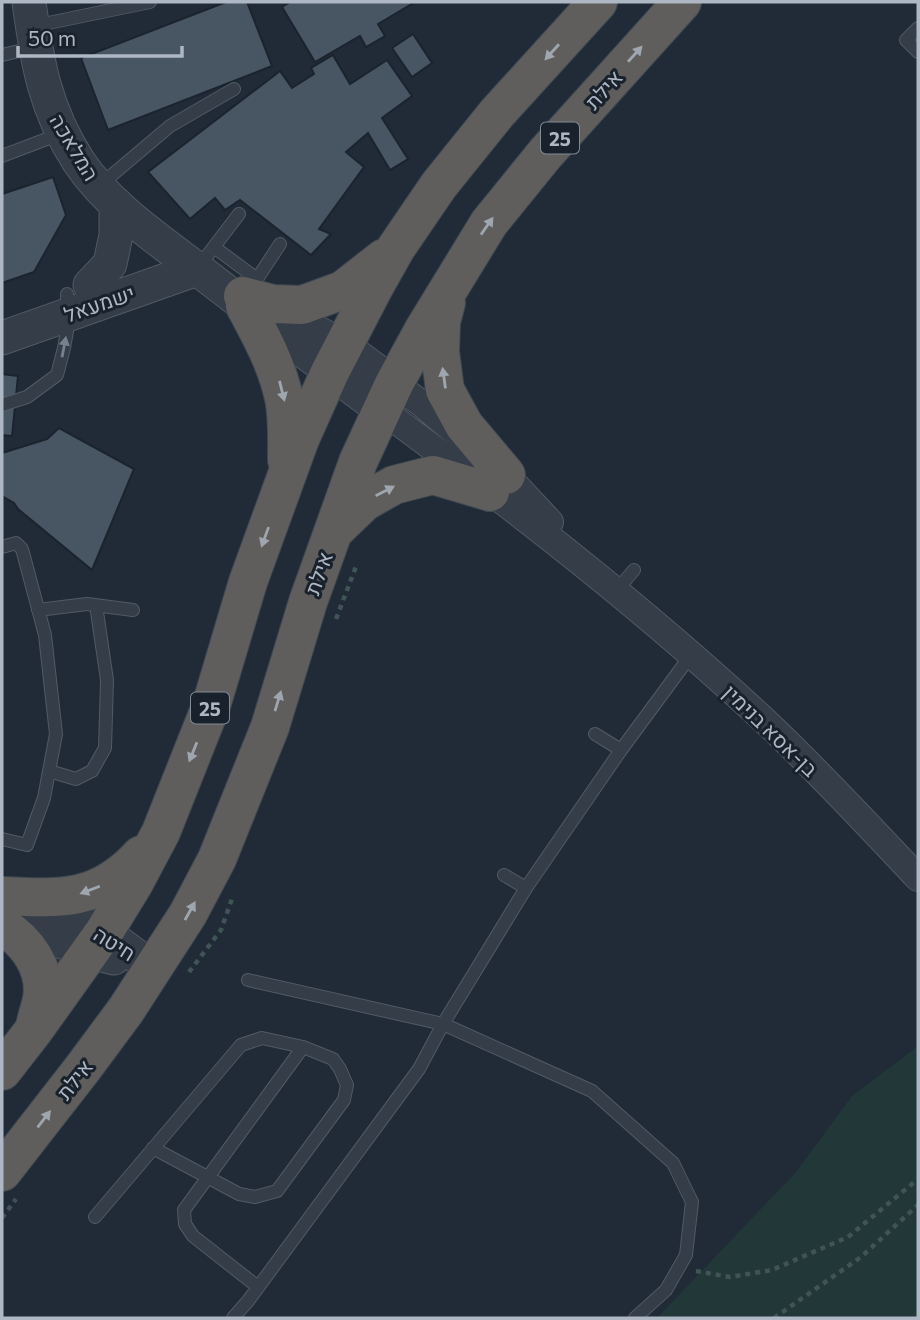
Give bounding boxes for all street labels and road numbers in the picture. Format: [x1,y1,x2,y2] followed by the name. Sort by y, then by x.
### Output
[579,64,627,114] street label: אילת
[45,109,105,185] street label: המלאכה
[541,122,579,154] road number: 25
[61,279,137,327] street label: ישמעאל
[299,548,337,598] street label: אילת
[719,679,823,781] street label: בן-אסא בנימין
[191,692,229,723] road number: 25
[90,921,140,965] street label: חיטה
[51,1054,97,1104] street label: אילת

